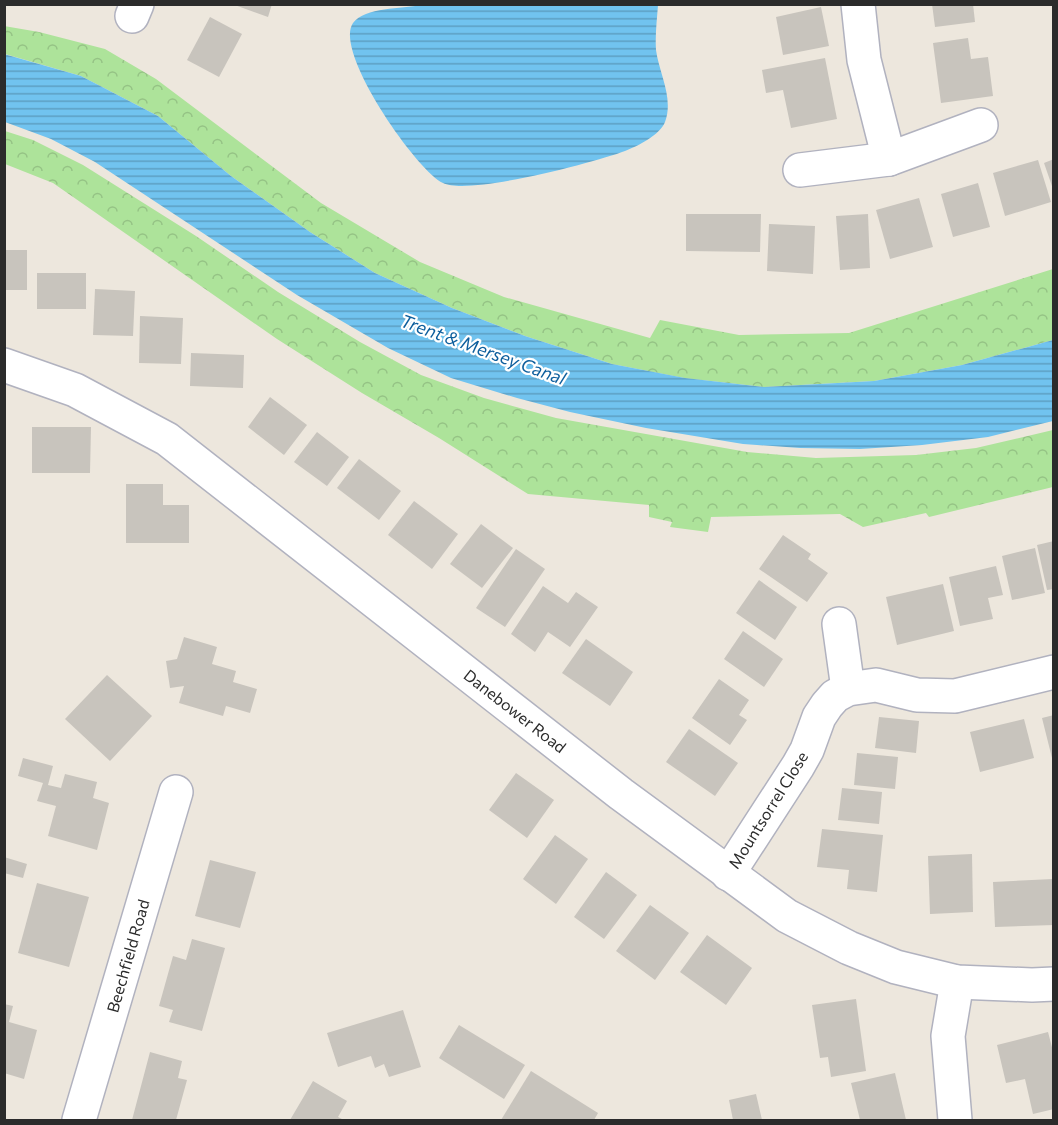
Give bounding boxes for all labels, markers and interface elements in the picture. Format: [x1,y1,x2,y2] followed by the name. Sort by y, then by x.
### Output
[398,309,569,389] water label: Trent & Mersey Canal
[460,665,570,756] street label: Danebower Road
[724,748,811,872] street label: Mountsorrel Close
[102,897,153,1015] street label: Beechfield Road

